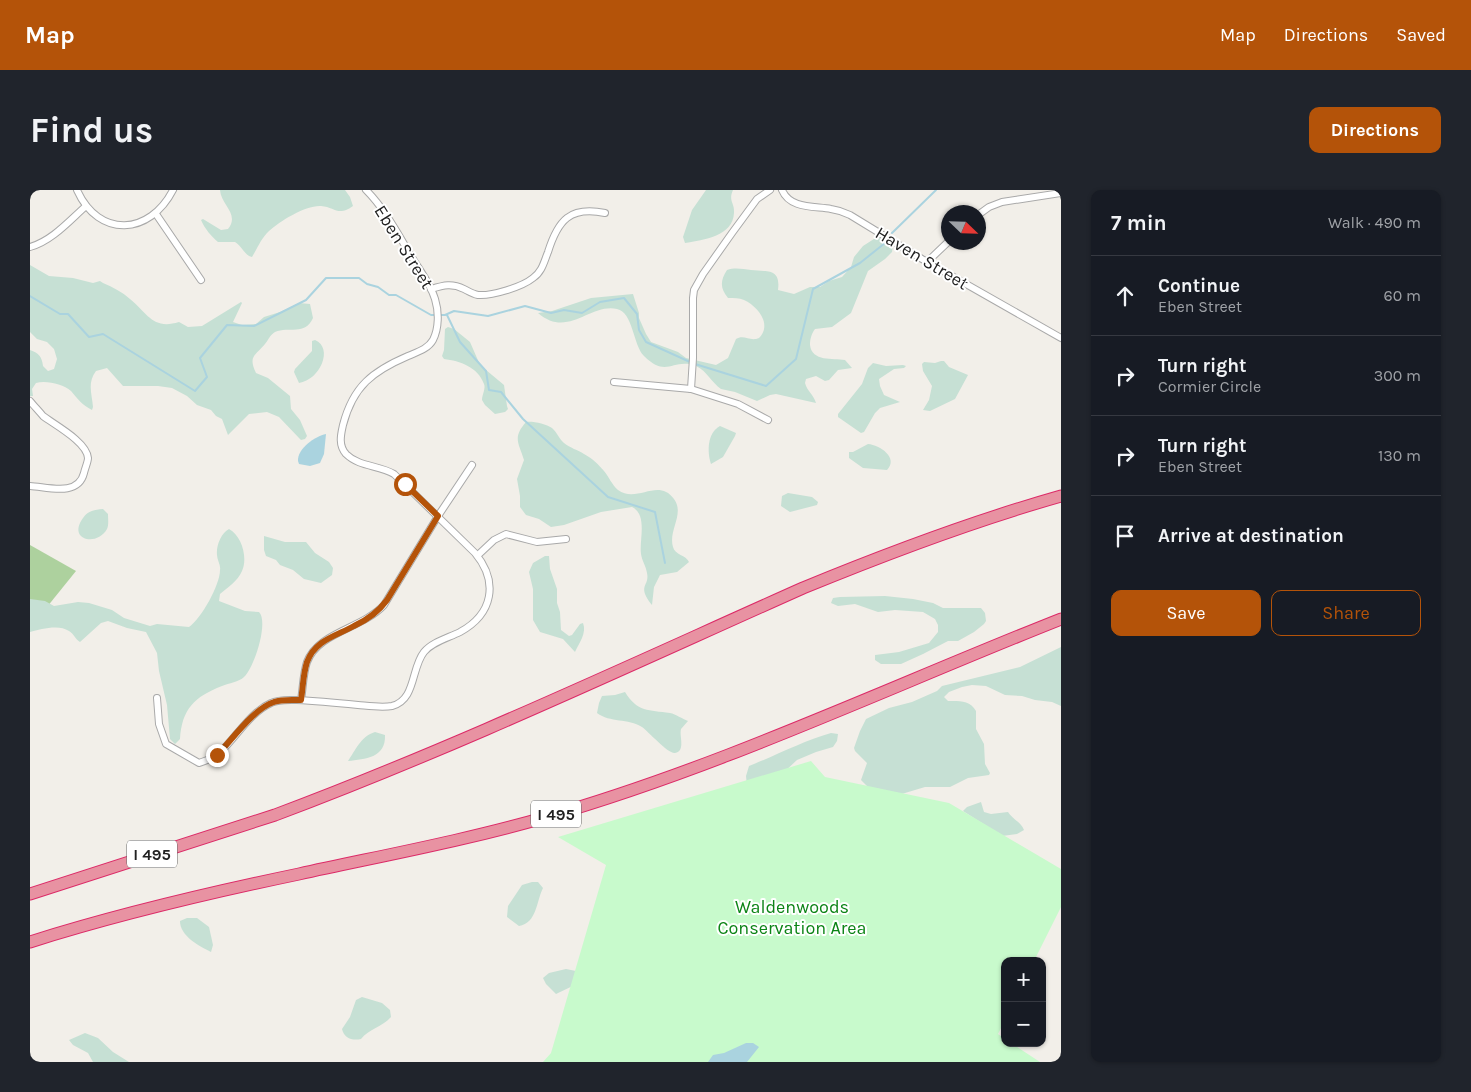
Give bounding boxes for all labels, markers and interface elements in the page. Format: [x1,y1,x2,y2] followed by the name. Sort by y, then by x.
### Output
[25,21,75,49] text: Map
[1220,24,1256,46] text: Map
[1284,24,1368,46] text: Directions
[1396,24,1446,46] text: Saved
[1309,107,1441,153] button: Directions
[30,110,153,151] text: Find us
[370,201,439,293] street label: Eben Street
[941,205,986,250] north arrow
[1111,211,1167,235] text: 7 min
[1328,213,1421,232] text: Walk · 490 m
[871,222,973,295] street label: Haven Street
[1158,275,1240,297] text: Continue
[1111,282,1139,310] icon: ahead
[1384,286,1421,305] text: 60 m
[1158,297,1242,316] text: Eben Street
[1158,355,1247,377] text: Turn right
[1111,362,1139,390] icon: right
[1374,366,1421,385] text: 300 m
[1158,377,1261,396] text: Cormier Circle
[1158,435,1247,457] text: Turn right
[1111,442,1139,470] icon: right
[1378,446,1421,465] text: 130 m
[1158,457,1242,476] text: Eben Street
[394,473,417,496] route start
[1111,522,1139,550] icon: arrive
[1158,525,1344,547] text: Arrive at destination
[1111,590,1261,636] button: Save
[1271,590,1421,636] button: Share
[206,744,229,767] route end
[531,800,581,828] road number: I 495
[127,841,177,868] road number: I 495
[717,896,867,939] park label: Waldenwoods Conservation Area
[1001,957,1046,1047] map controls
[1001,957,1046,1002] button: +
[1001,1002,1046,1047] button: −

